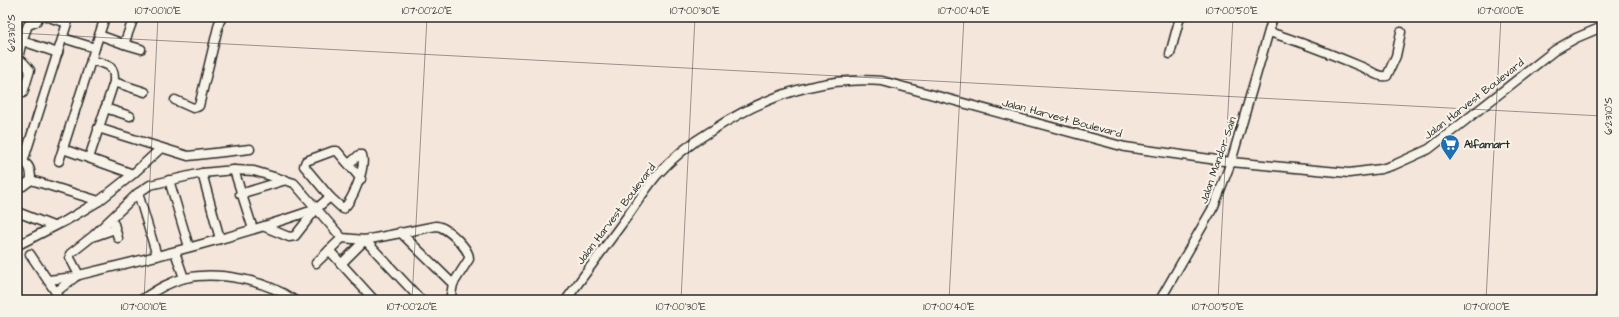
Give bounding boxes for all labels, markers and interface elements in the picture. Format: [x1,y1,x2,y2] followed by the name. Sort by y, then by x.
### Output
[135,4,181,18] text: 107°00'10"E
[402,4,452,18] text: 107°00'20"E
[670,4,720,18] text: 107°00'30"E
[938,4,990,18] text: 107°00'40"E
[1206,4,1258,18] text: 107°00'50"E
[1478,4,1524,18] text: 107°01'00"E
[5,14,19,52] text: 6°23'10"S
[1421,55,1527,143] street label: Jalan Harvest Boulevard
[1001,95,1124,141] street label: Jalan Harvest Boulevard
[1602,97,1616,135] text: 6°23'10"S
[1196,114,1240,205] street label: Jalan Mandor Sain
[1439,133,1461,161] supermarket icon: Alfamart
[1464,137,1510,152] place label: Alfamart
[573,160,659,268] street label: Jalan Harvest Boulevard
[121,300,167,314] text: 107°00'10"E
[387,300,437,314] text: 107°00'20"E
[656,300,706,314] text: 107°00'30"E
[923,300,975,314] text: 107°00'40"E
[1192,300,1244,314] text: 107°00'50"E
[1464,300,1510,314] text: 107°01'00"E

